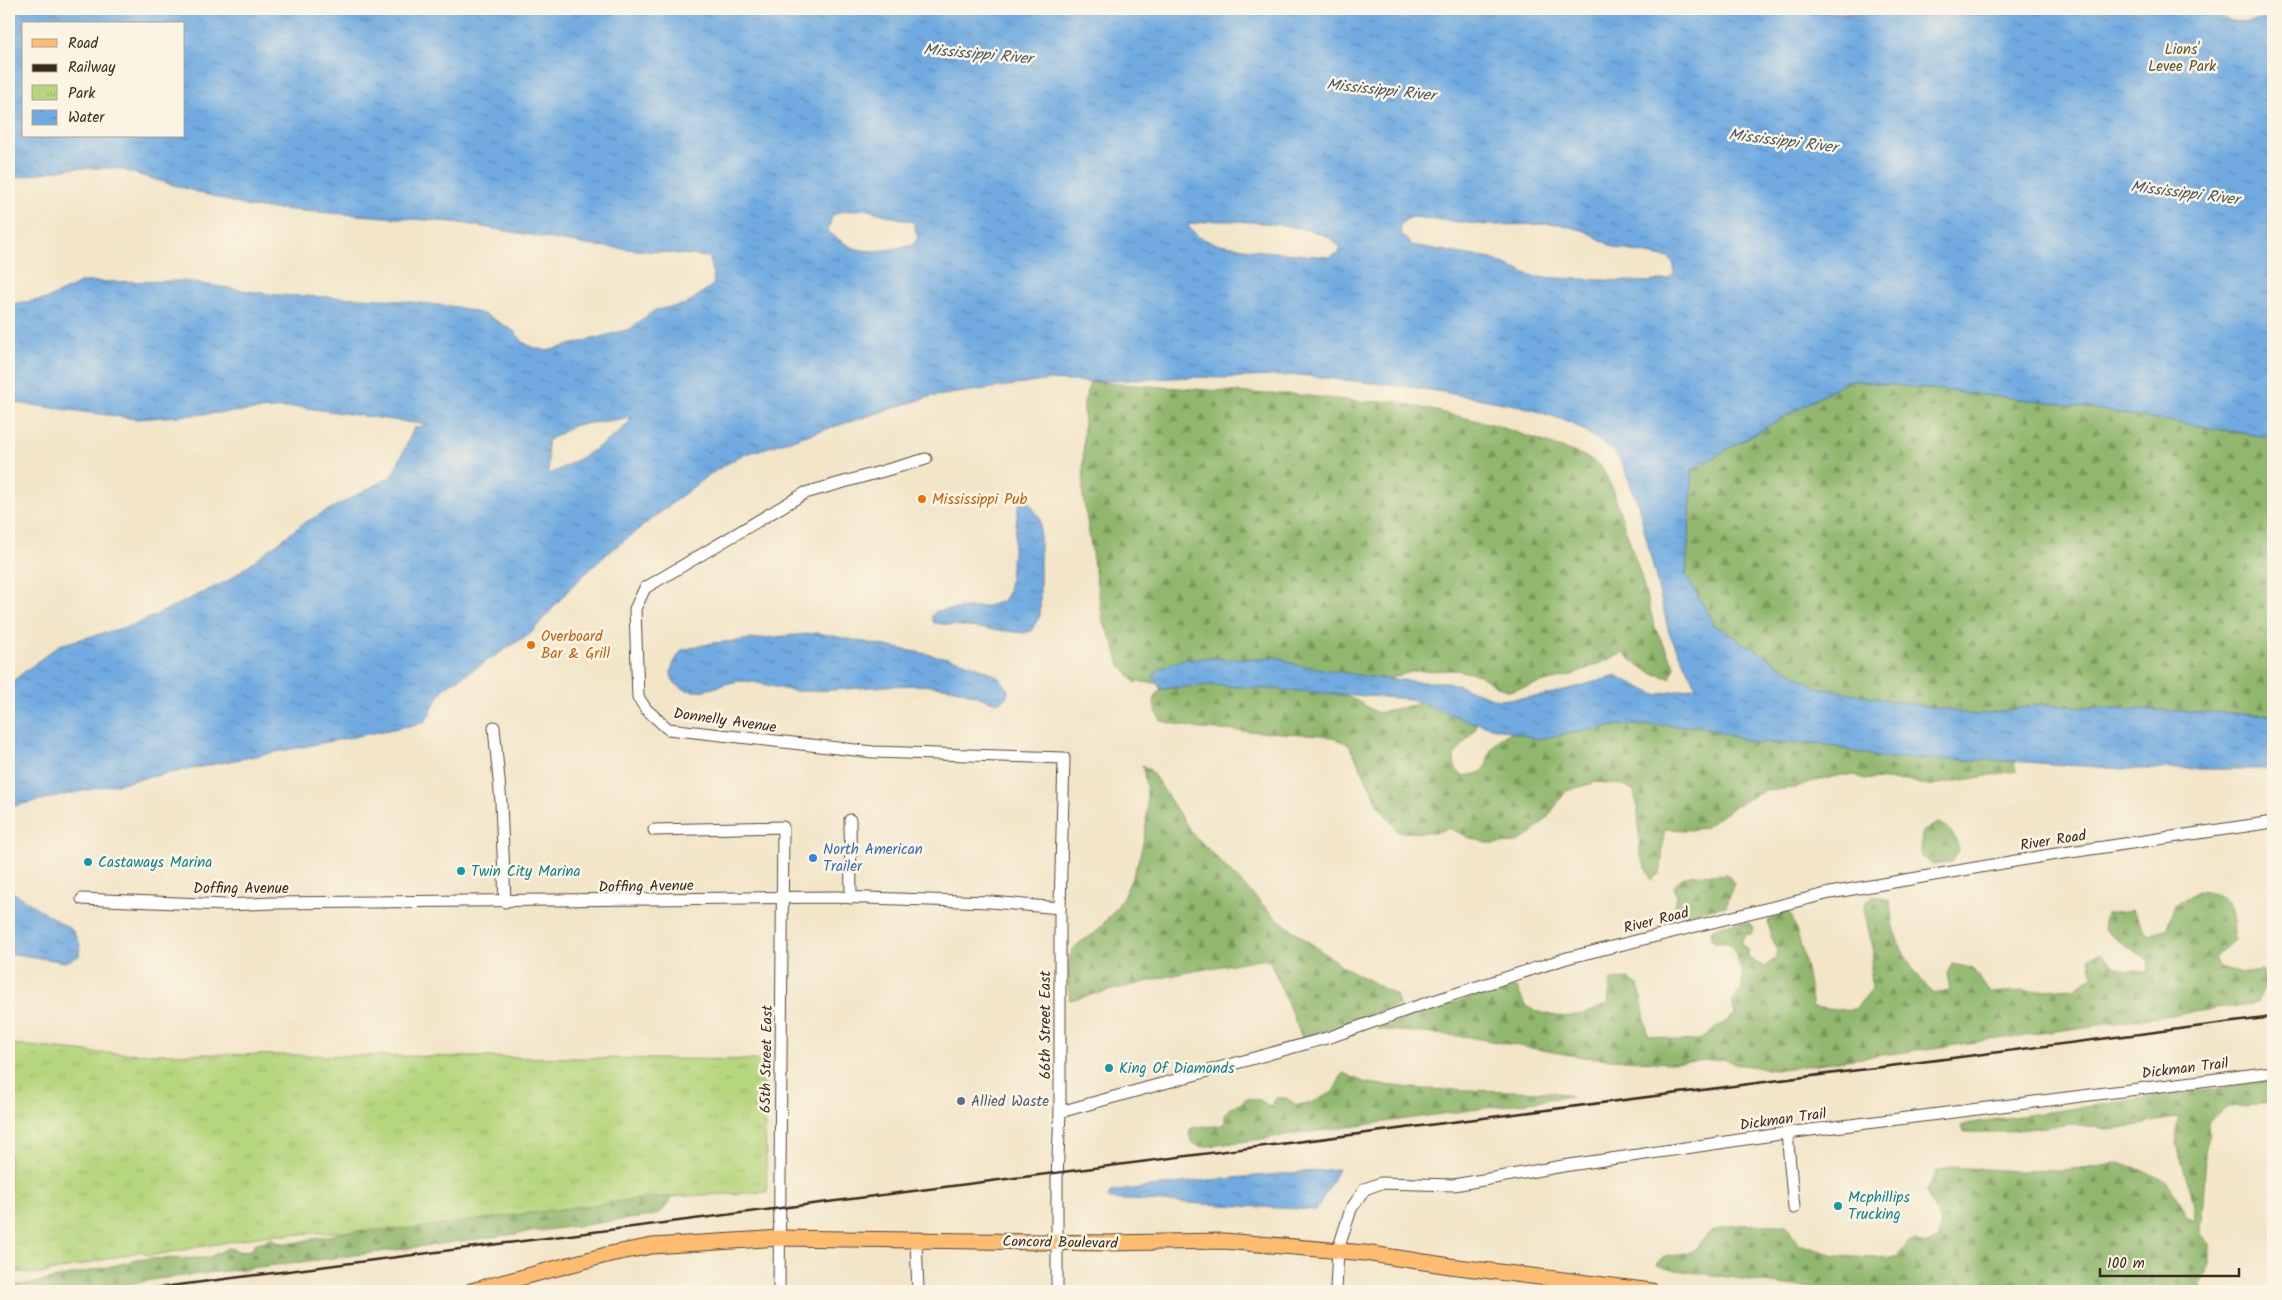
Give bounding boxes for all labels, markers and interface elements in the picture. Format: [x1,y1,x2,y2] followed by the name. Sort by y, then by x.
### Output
[22,22,185,138] legend
[68,32,99,56] text: Road
[922,37,1037,72] water label: Mississippi River
[2148,38,2217,79] park label: Lions' Levee Park
[68,56,116,80] text: Railway
[1325,72,1440,109] water label: Mississippi River
[68,82,96,106] text: Park
[68,106,105,130] text: Water
[1727,122,1842,161] water label: Mississippi River
[2129,174,2244,213] water label: Mississippi River
[932,488,1027,512] place label: Mississippi Pub
[916,493,928,505] marker: Mississippi Pub
[541,625,611,666] place label: Overboard Bar & Grill
[525,639,537,651] marker: Overboard Bar & Grill
[672,702,778,740] street label: Donnelly Avenue
[2018,824,2088,858] street label: River Road
[823,838,923,879] place label: North American Trailer
[98,851,212,875] place label: Castaways Marina
[807,852,819,864] marker: North American Trailer
[82,856,94,868] marker: Castaways Marina
[471,860,581,884] place label: Twin City Marina
[455,865,467,877] marker: Twin City Marina
[598,874,694,900] street label: Doffing Avenue
[193,877,289,901] street label: Doffing Avenue
[1621,901,1692,941] street label: River Road
[1034,971,1058,1079] street label: 66th Street East
[754,1004,780,1113] street label: 65th Street East
[2140,1052,2230,1086] street label: Dickman Trail
[1119,1057,1235,1081] place label: King Of Diamonds
[1103,1062,1115,1074] marker: King Of Diamonds
[971,1090,1049,1114] place label: Allied Waste
[955,1095,967,1107] marker: Allied Waste
[1738,1102,1828,1138] street label: Dickman Trail
[1848,1186,1910,1227] place label: Mcphillips Trucking
[1832,1200,1844,1212] marker: Mcphillips Trucking
[1002,1230,1118,1256] street label: Concord Boulevard
[2100,1245,2238,1277] scale bar
[2107,1252,2145,1276] text: 100 m

